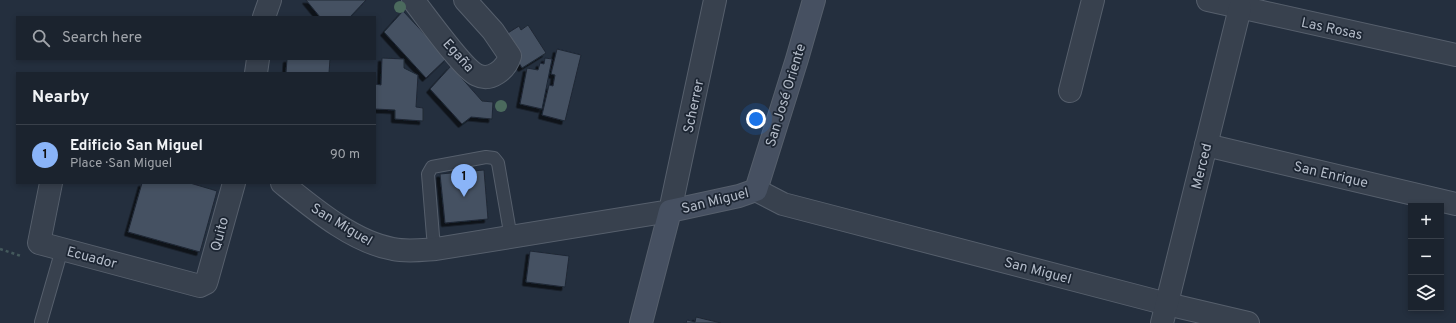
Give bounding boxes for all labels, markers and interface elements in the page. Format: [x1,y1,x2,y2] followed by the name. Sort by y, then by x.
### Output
[1300,15,1364,44] street label: Las Rosas
[16,16,376,60] search box
[30,27,52,49] icon: search
[62,29,142,48] text: Search here
[439,36,477,76] street label: Egaña
[763,42,810,149] street label: San José Oriente
[680,77,709,135] street label: Scherrer
[32,87,89,109] text: Nearby
[746,109,766,129] your location
[70,137,203,156] text: Edificio San Miguel
[1189,142,1216,191] street label: Merced
[42,147,48,163] text: 1
[330,147,360,163] text: 90 m
[70,156,172,172] text: Place · San Miguel
[1292,159,1369,192] street label: San Enrique
[451,164,477,197] pin: 1
[680,185,751,218] street label: San Miguel
[307,200,375,250] street label: San Miguel
[1408,203,1444,311] map controls
[1408,203,1444,239] button: +
[208,215,233,253] street label: Quito
[1408,239,1444,275] button: −
[65,244,119,273] street label: Ecuador
[1002,254,1073,289] street label: San Miguel
[1408,275,1444,311] button: layers

